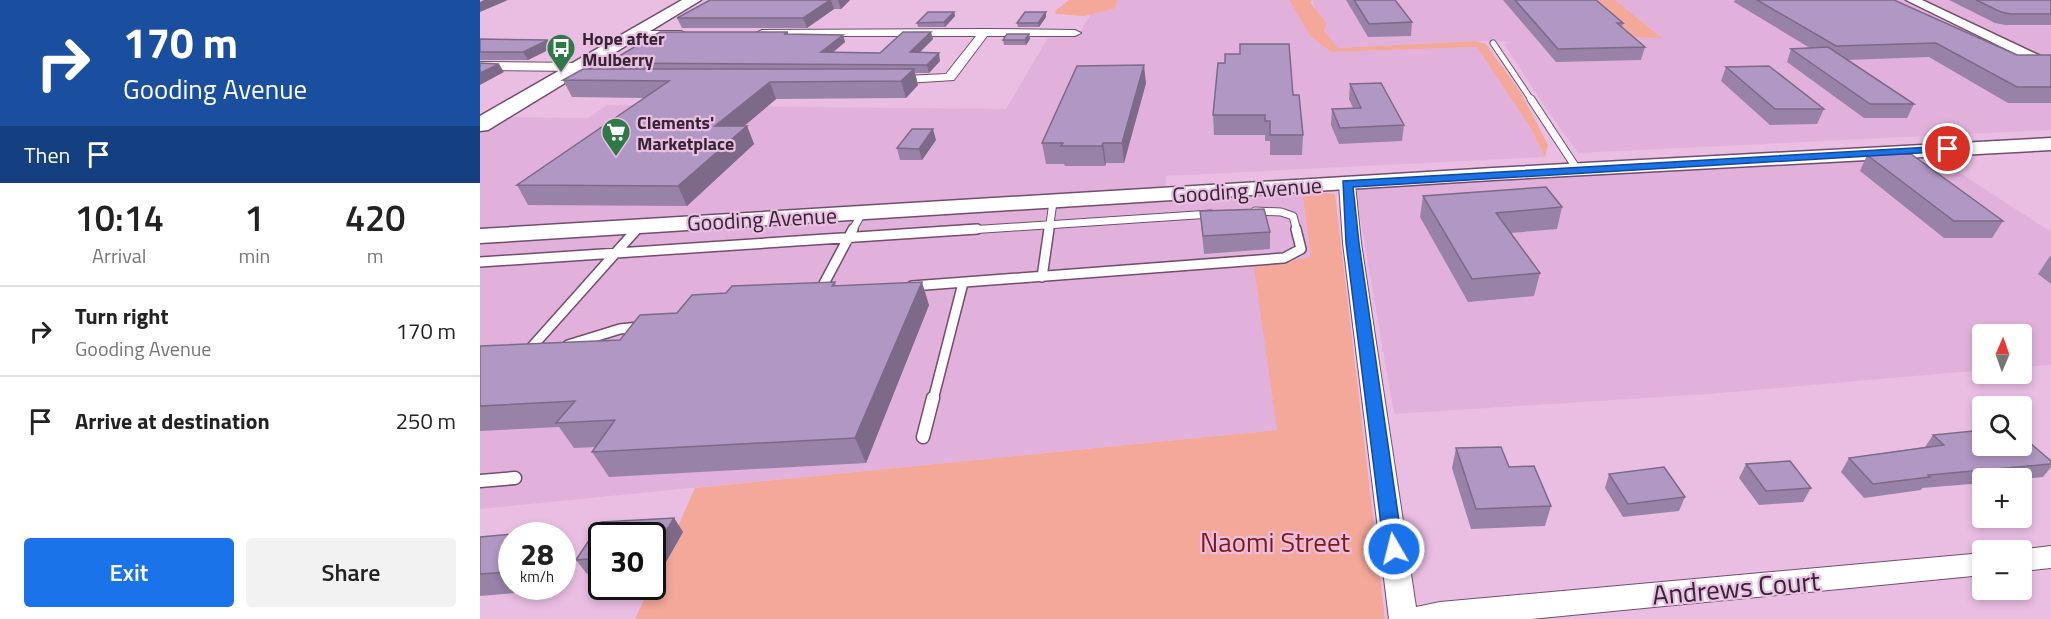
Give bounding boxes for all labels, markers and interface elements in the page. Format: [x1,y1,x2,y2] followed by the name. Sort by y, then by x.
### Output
[123,10,238,74] text: 170 m
[24,24,102,102] icon: right
[582,25,665,73] place label: Hope after Mulberry
[545,32,577,74] bus stop icon: Hope after Mulberry
[123,68,307,109] text: Gooding Avenue
[637,109,734,157] place label: Clements' Marketplace
[600,116,632,158] supermarket icon: Clements' Marketplace
[1922,123,1973,174] pin
[1931,132,1964,165] icon: arrive
[24,138,70,172] text: Then
[82,138,115,171] icon: arrive
[1171,168,1323,212] street label: Gooding Avenue
[75,190,164,245] text: 10:14
[244,190,264,245] text: 1
[345,190,405,245] text: 420
[686,198,838,240] street label: Gooding Avenue
[92,240,146,271] text: Arrival
[238,240,270,271] text: min
[367,240,383,271] text: m
[75,299,169,333] text: Turn right
[396,314,456,348] text: 170 m
[24,315,57,348] icon: right
[1972,324,2032,384] north arrow
[1972,324,2032,600] map controls
[75,333,211,364] text: Gooding Avenue
[1972,396,2032,456] button: search
[75,404,270,438] text: Arrive at destination
[396,404,456,438] text: 250 m
[24,405,57,438] icon: arrive
[1972,468,2032,528] button: +
[1362,517,1426,581] position arrow
[1200,521,1351,562] park label: Naomi Street
[588,522,666,600] speed limit sign: 30
[520,531,554,577] text: 28
[24,538,234,607] button: Exit
[246,538,456,607] button: Share
[1972,540,2032,600] button: −
[1650,559,1822,615] street label: Andrews Court
[520,565,554,588] text: km/h

